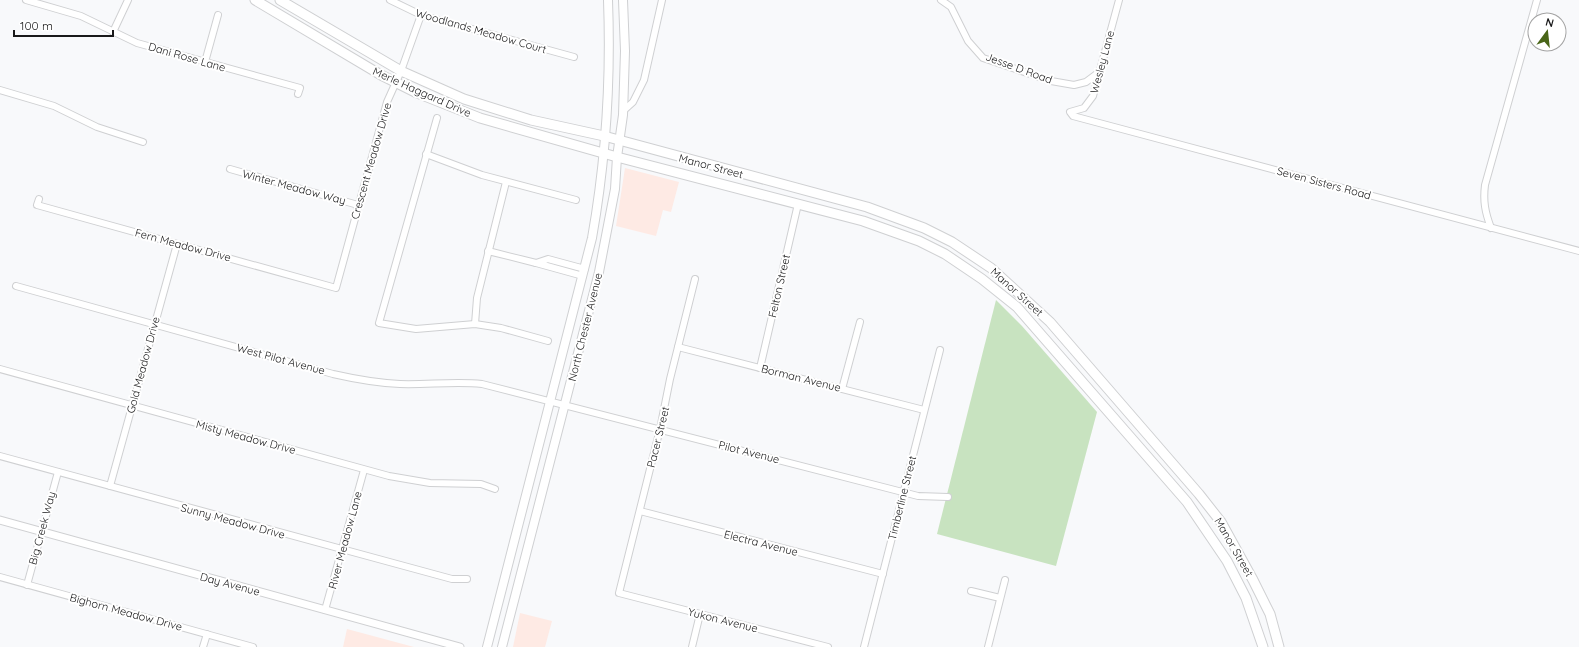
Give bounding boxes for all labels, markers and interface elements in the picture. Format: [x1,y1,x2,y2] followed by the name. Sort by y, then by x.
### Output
[414,6,548,56] street label: Woodlands Meadow Court
[14,12,113,38] scale bar
[1527,12,1567,52] north arrow
[1544,15,1555,30] text: N
[20,18,53,33] text: 100 m
[1087,29,1117,95] street label: Wesley Lane
[147,39,227,75] street label: Dani Rose Lane
[984,49,1054,87] street label: Jesse D Road
[371,64,473,120] street label: Merle Haggard Drive
[348,101,394,221] street label: Crescent Meadow Drive
[677,151,745,181] street label: Manor Street
[1275,164,1373,202] street label: Seven Sisters Road
[241,166,347,208] street label: Winter Meadow Way
[133,225,233,265] street label: Fern Meadow Drive
[765,253,793,319] street label: Felton Street
[988,265,1046,319] street label: Manor Street
[565,271,605,383] street label: North Chester Avenue
[123,315,163,415] street label: Gold Meadow Drive
[235,340,327,378] street label: West Pilot Avenue
[760,361,842,395] street label: Borman Avenue
[644,405,672,469] street label: Pacer Street
[195,417,297,457] street label: Misty Meadow Drive
[717,438,781,466] street label: Pilot Avenue
[885,454,919,542] street label: Timberline Street
[25,490,59,566] street label: Big Creek Way
[325,490,365,590] street label: River Meadow Lane
[179,500,287,542] street label: Sunny Meadow Drive
[1211,515,1257,579] street label: Manor Street
[723,527,799,559] street label: Electra Avenue
[199,569,261,599] street label: Day Avenue
[68,590,184,634] street label: Bighorn Meadow Drive
[687,605,759,635] street label: Yukon Avenue

